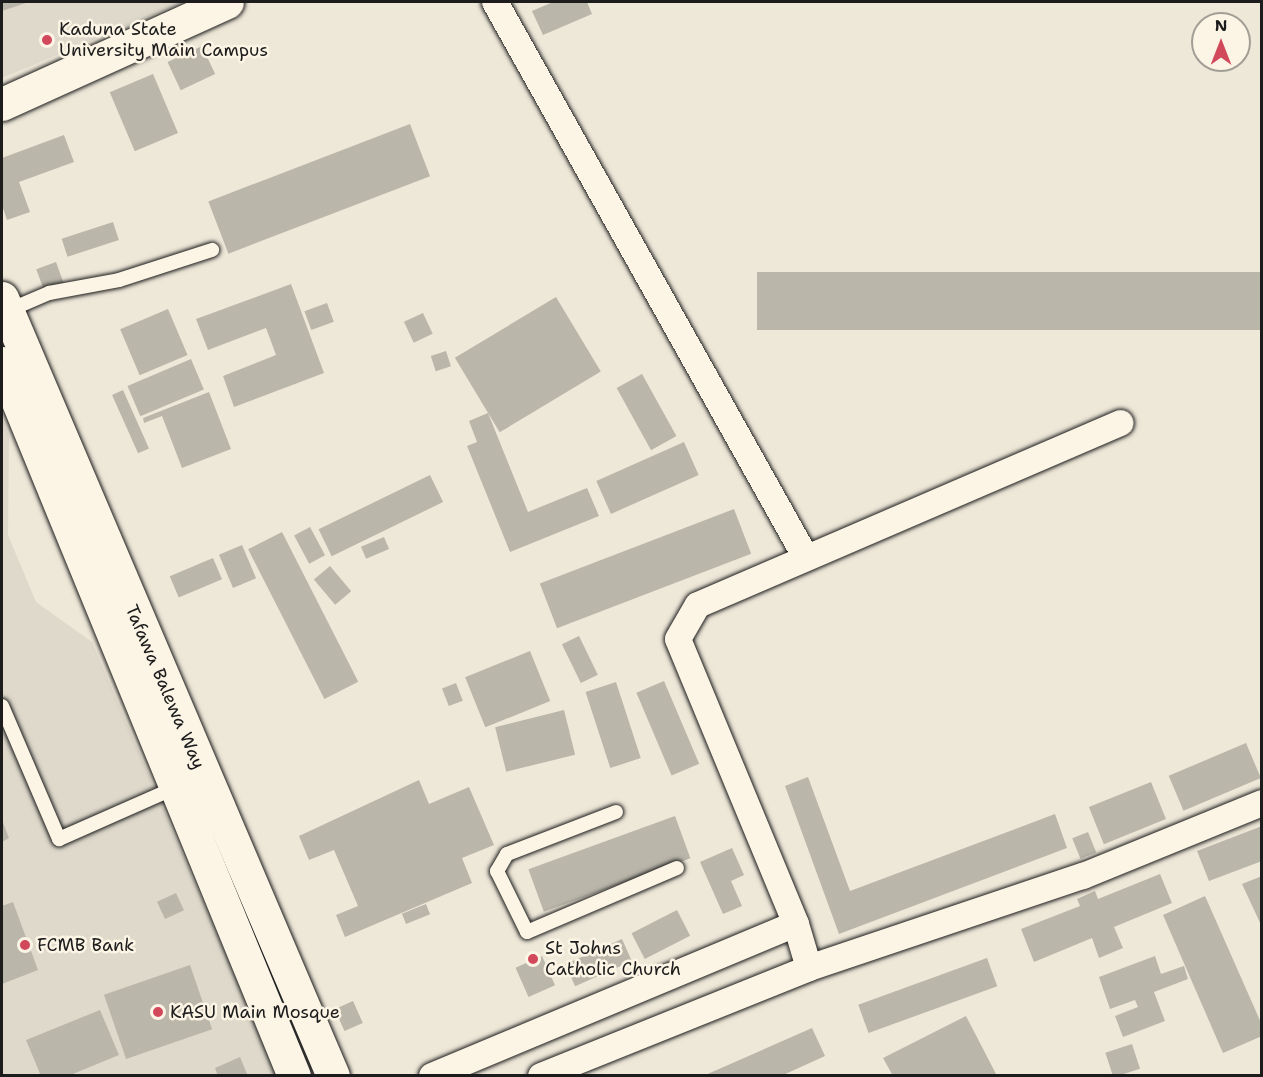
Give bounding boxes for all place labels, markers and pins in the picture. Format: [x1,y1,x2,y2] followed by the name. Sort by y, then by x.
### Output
[59,19,268,62] place label: Kaduna State University Main Campus
[40,33,54,47] marker: Kaduna State University Main Campus
[37,934,134,956] place label: FCMB Bank
[18,938,32,952] marker: FCMB Bank
[545,938,681,980] place label: St Johns Catholic Church
[526,952,540,966] marker: St Johns Catholic Church
[170,1001,340,1023] place label: KASU Main Mosque
[151,1005,165,1019] marker: KASU Main Mosque

